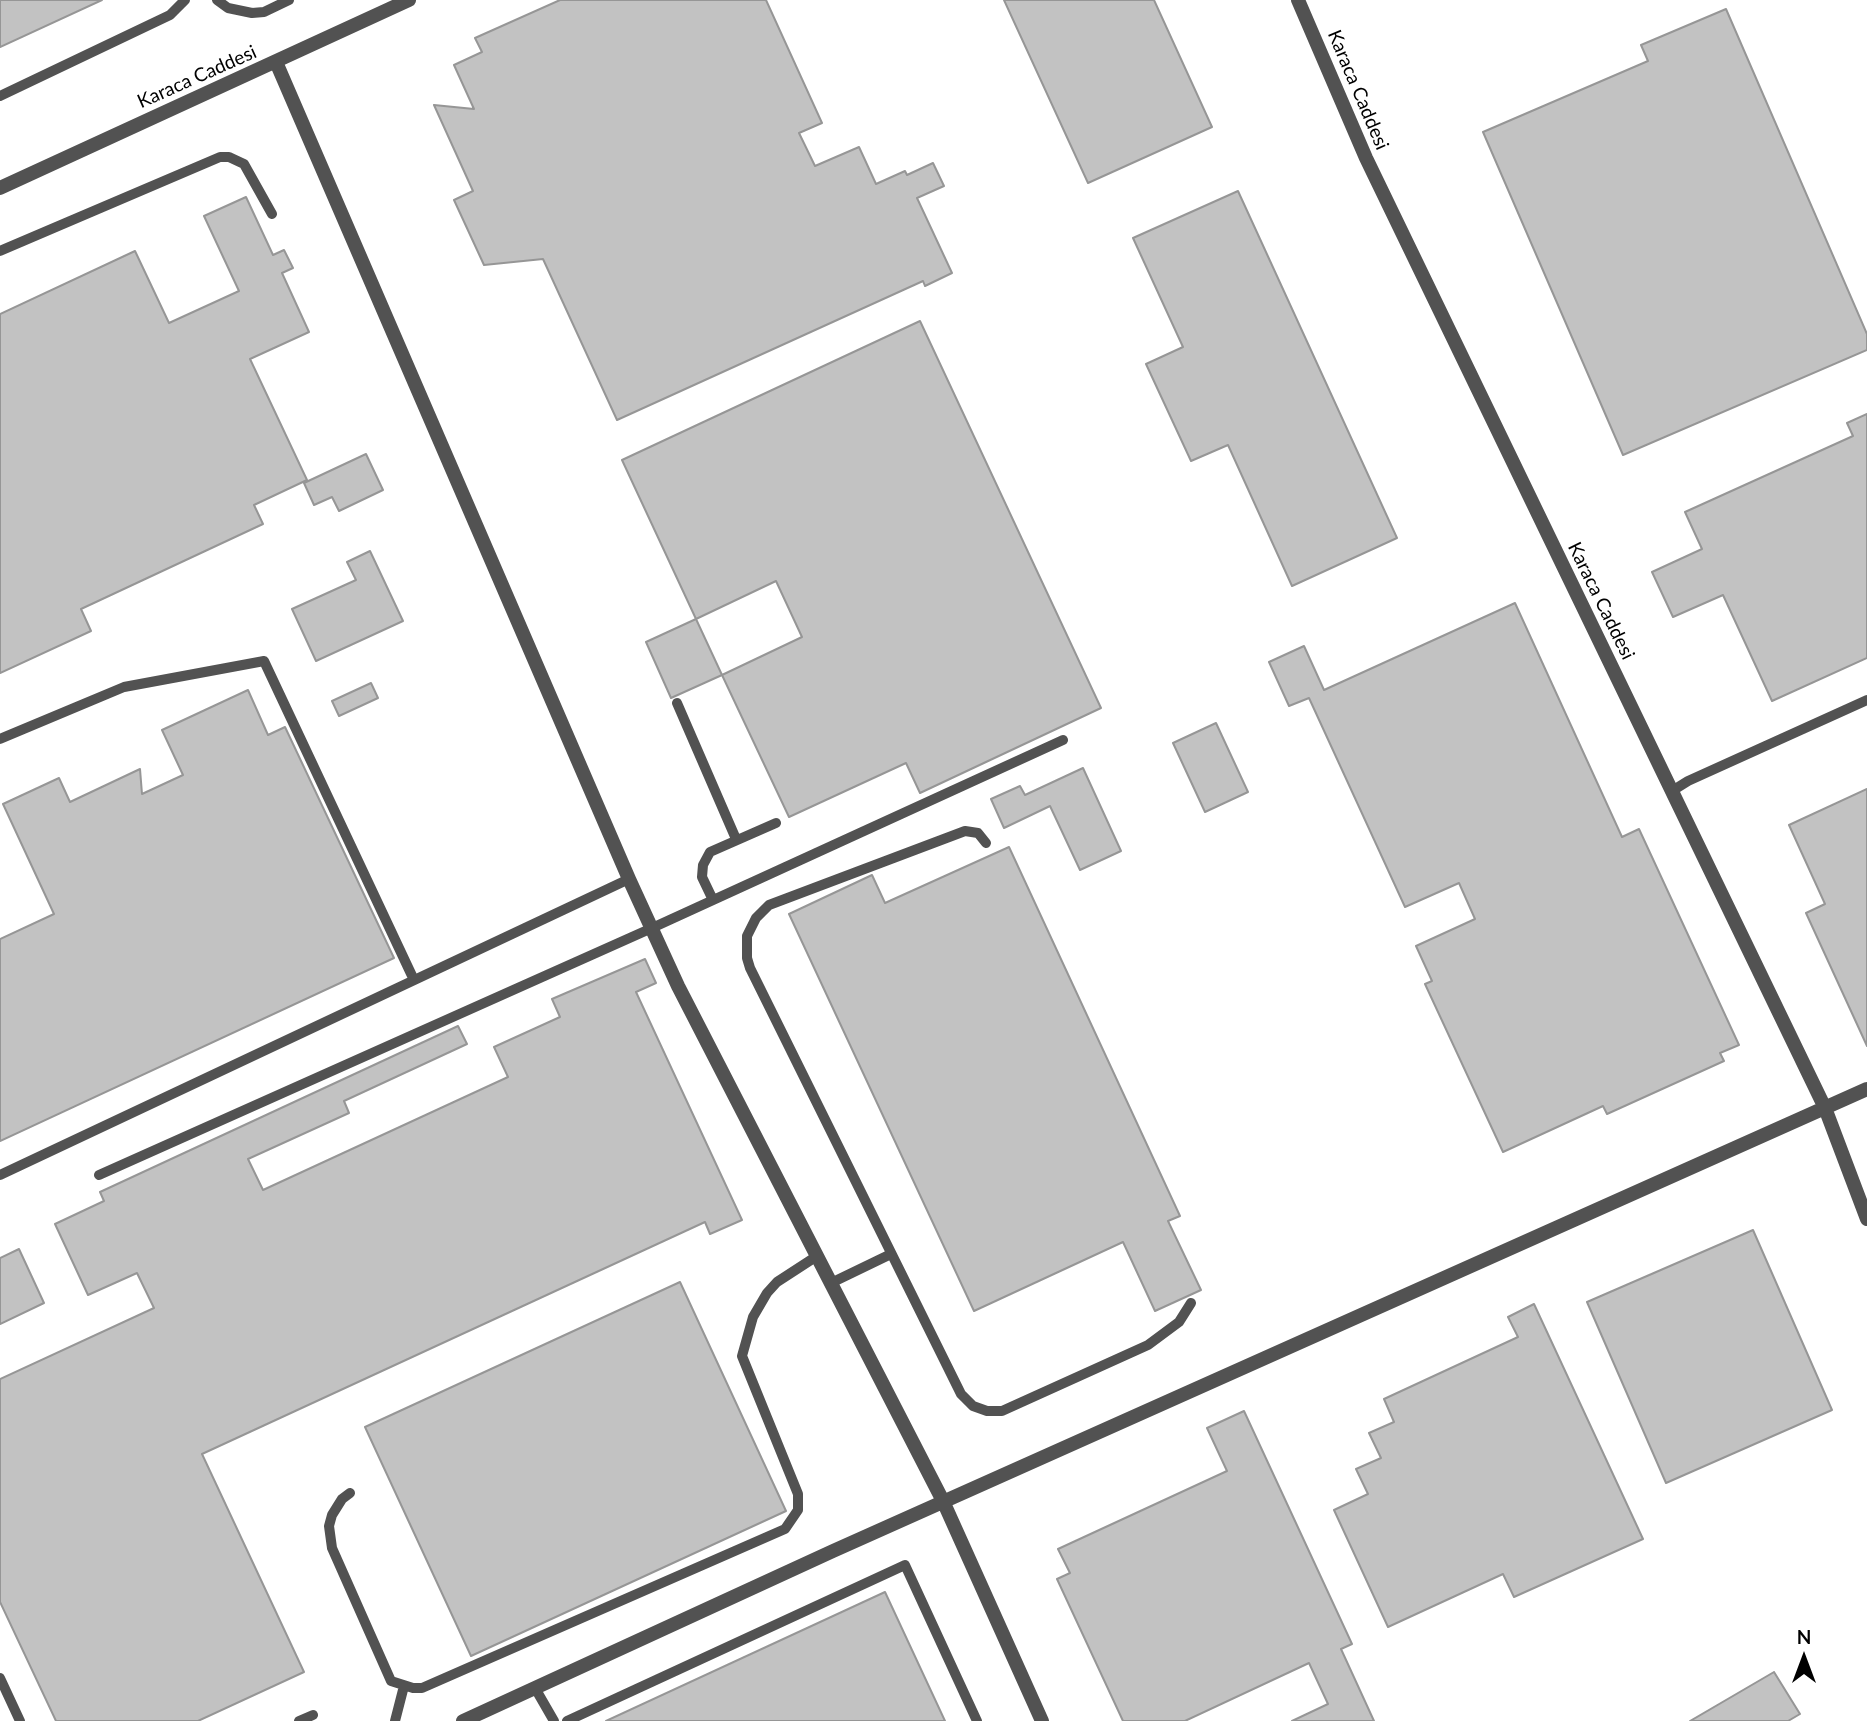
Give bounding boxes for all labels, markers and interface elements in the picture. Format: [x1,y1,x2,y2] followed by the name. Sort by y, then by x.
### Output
[1323,27,1393,153] street label: Karaca Caddesi
[134,41,260,113] street label: Karaca Caddesi
[1563,539,1639,663] street label: Karaca Caddesi
[1769,1623,1839,1693] north arrow
[1797,1625,1811,1648] text: N

